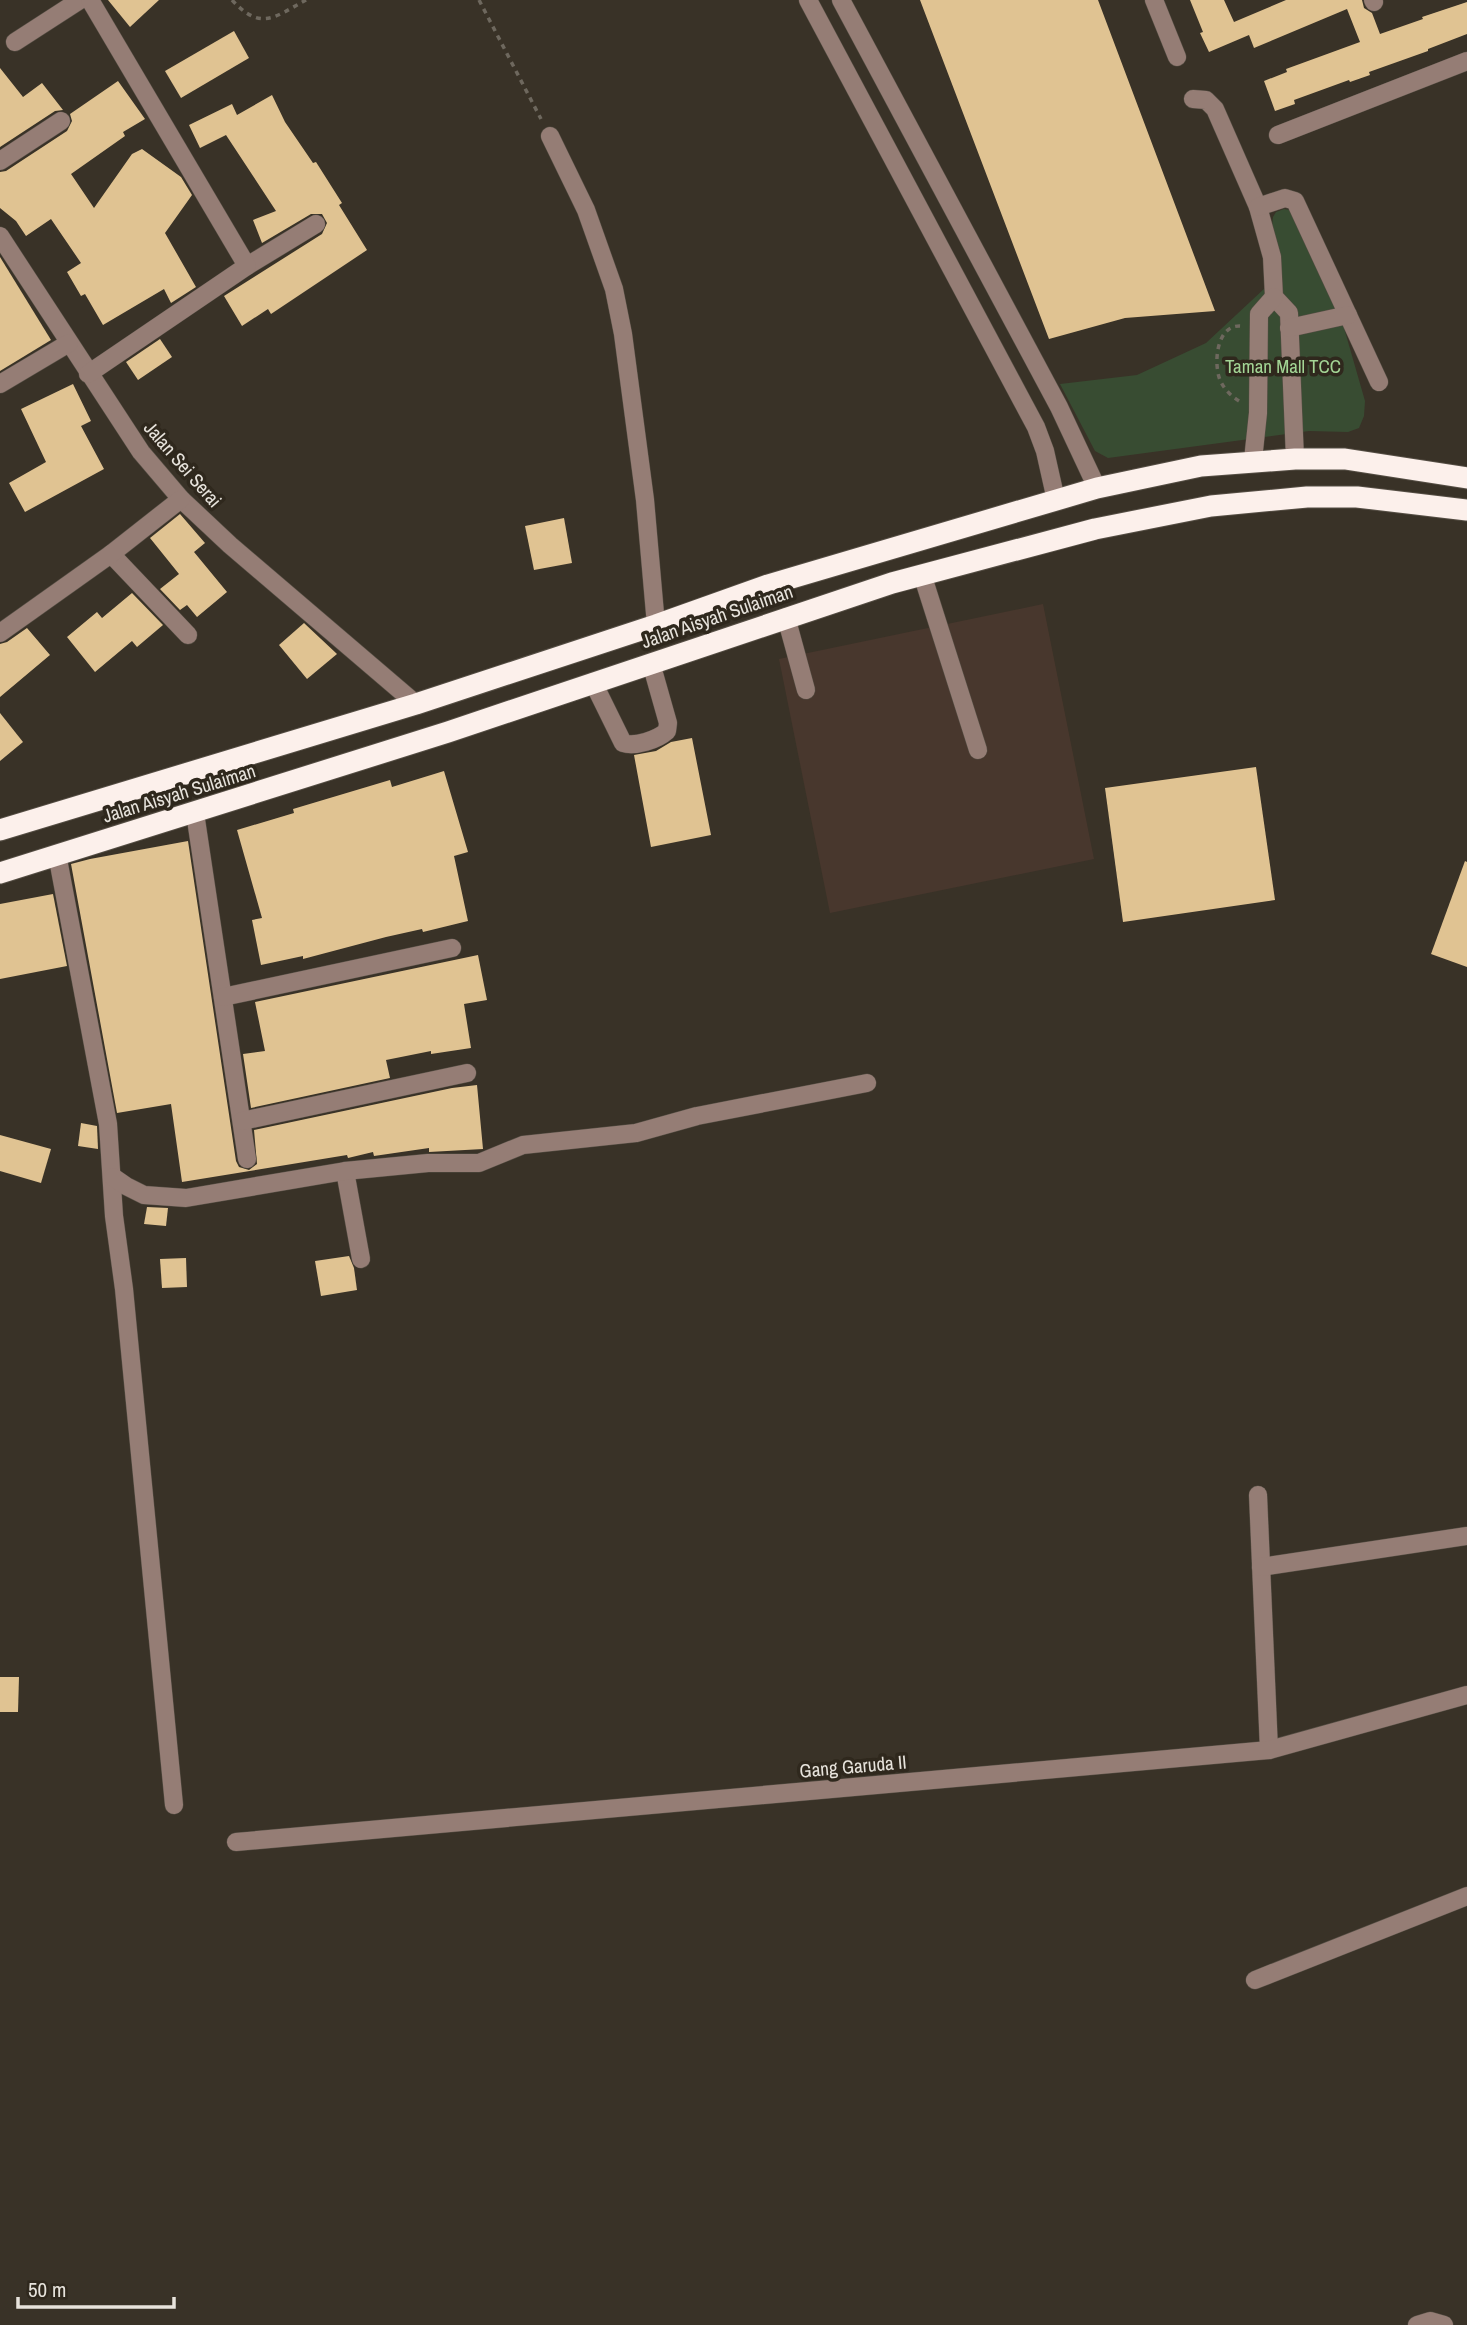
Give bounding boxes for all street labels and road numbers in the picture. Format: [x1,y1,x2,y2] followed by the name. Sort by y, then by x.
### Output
[138,415,228,513] street label: Jalan Sei Serai
[638,578,796,654] street label: Jalan Aisyah Sulaiman
[99,757,259,829] street label: Jalan Aisyah Sulaiman
[798,1748,908,1784] street label: Gang Garuda II

